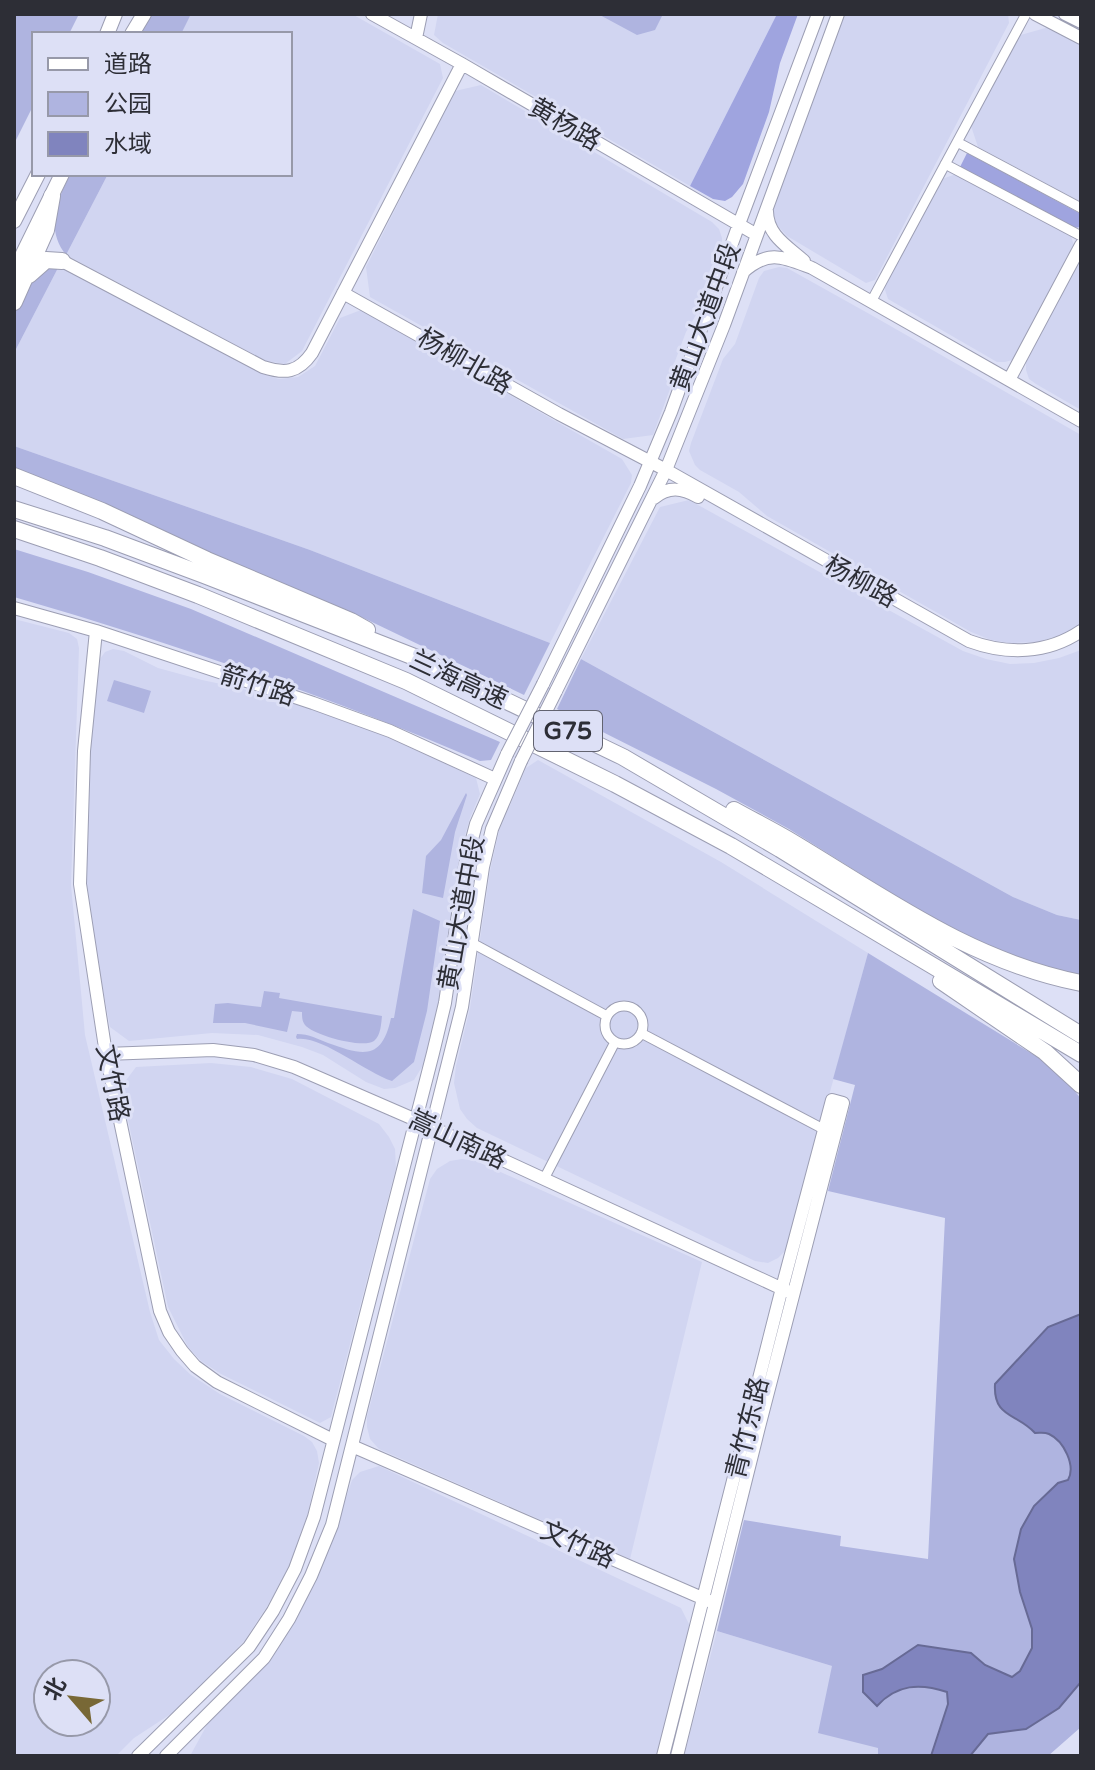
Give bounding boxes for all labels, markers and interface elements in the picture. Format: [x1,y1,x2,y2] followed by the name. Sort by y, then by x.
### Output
[32,32,292,176] legend
[104,50,152,79] text: 道路
[104,90,152,119] text: 公园
[523,92,606,157] street label: 黄杨路
[104,130,152,159] text: 水域
[664,239,747,396] street label: 黄山大道中段
[412,322,518,401] street label: 杨柳北路
[819,549,902,614] street label: 杨柳路
[405,643,512,715] street label: 兰海高速
[216,659,300,712] street label: 箭竹路
[534,711,602,751] road number: G75
[433,834,490,993] street label: 黄山大道中段
[90,1042,135,1124] street label: 文竹路
[404,1103,511,1175] street label: 嵩山南路
[720,1374,775,1482] street label: 青竹东路
[536,1514,620,1574] street label: 文竹路
[32,1658,112,1738] north arrow
[39,1673,72,1705] text: 北

